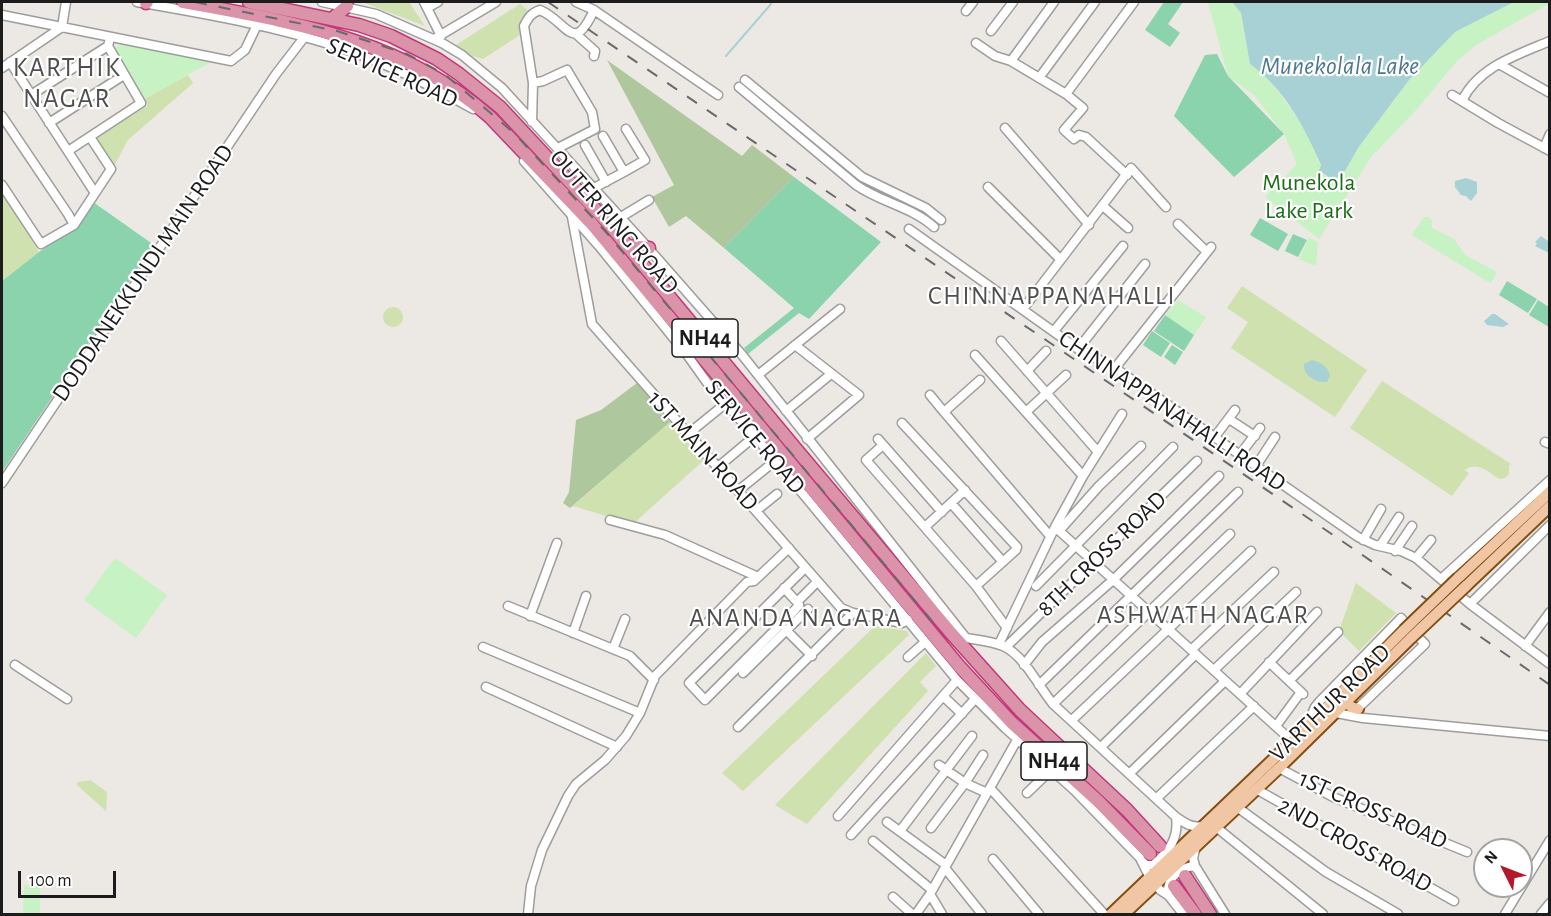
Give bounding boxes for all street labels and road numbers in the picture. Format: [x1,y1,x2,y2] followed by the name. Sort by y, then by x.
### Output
[322,31,462,115] street label: SERVICE ROAD
[46,139,240,407] street label: DODDANEKKUNDI MAIN ROAD
[543,144,685,300] street label: OUTER RING ROAD
[672,319,738,357] road number: NH44
[1053,324,1291,498] street label: CHINNAPPANAHALLI ROAD
[699,374,811,500] street label: SERVICE ROAD
[641,385,765,517] street label: 1ST MAIN ROAD
[1031,485,1173,623] street label: 8TH CROSS ROAD
[1263,638,1397,768] street label: VARTHUR ROAD
[1021,742,1087,780] road number: NH44
[1294,764,1452,856] street label: 1ST CROSS ROAD
[1273,791,1437,899] street label: 2ND CROSS ROAD

